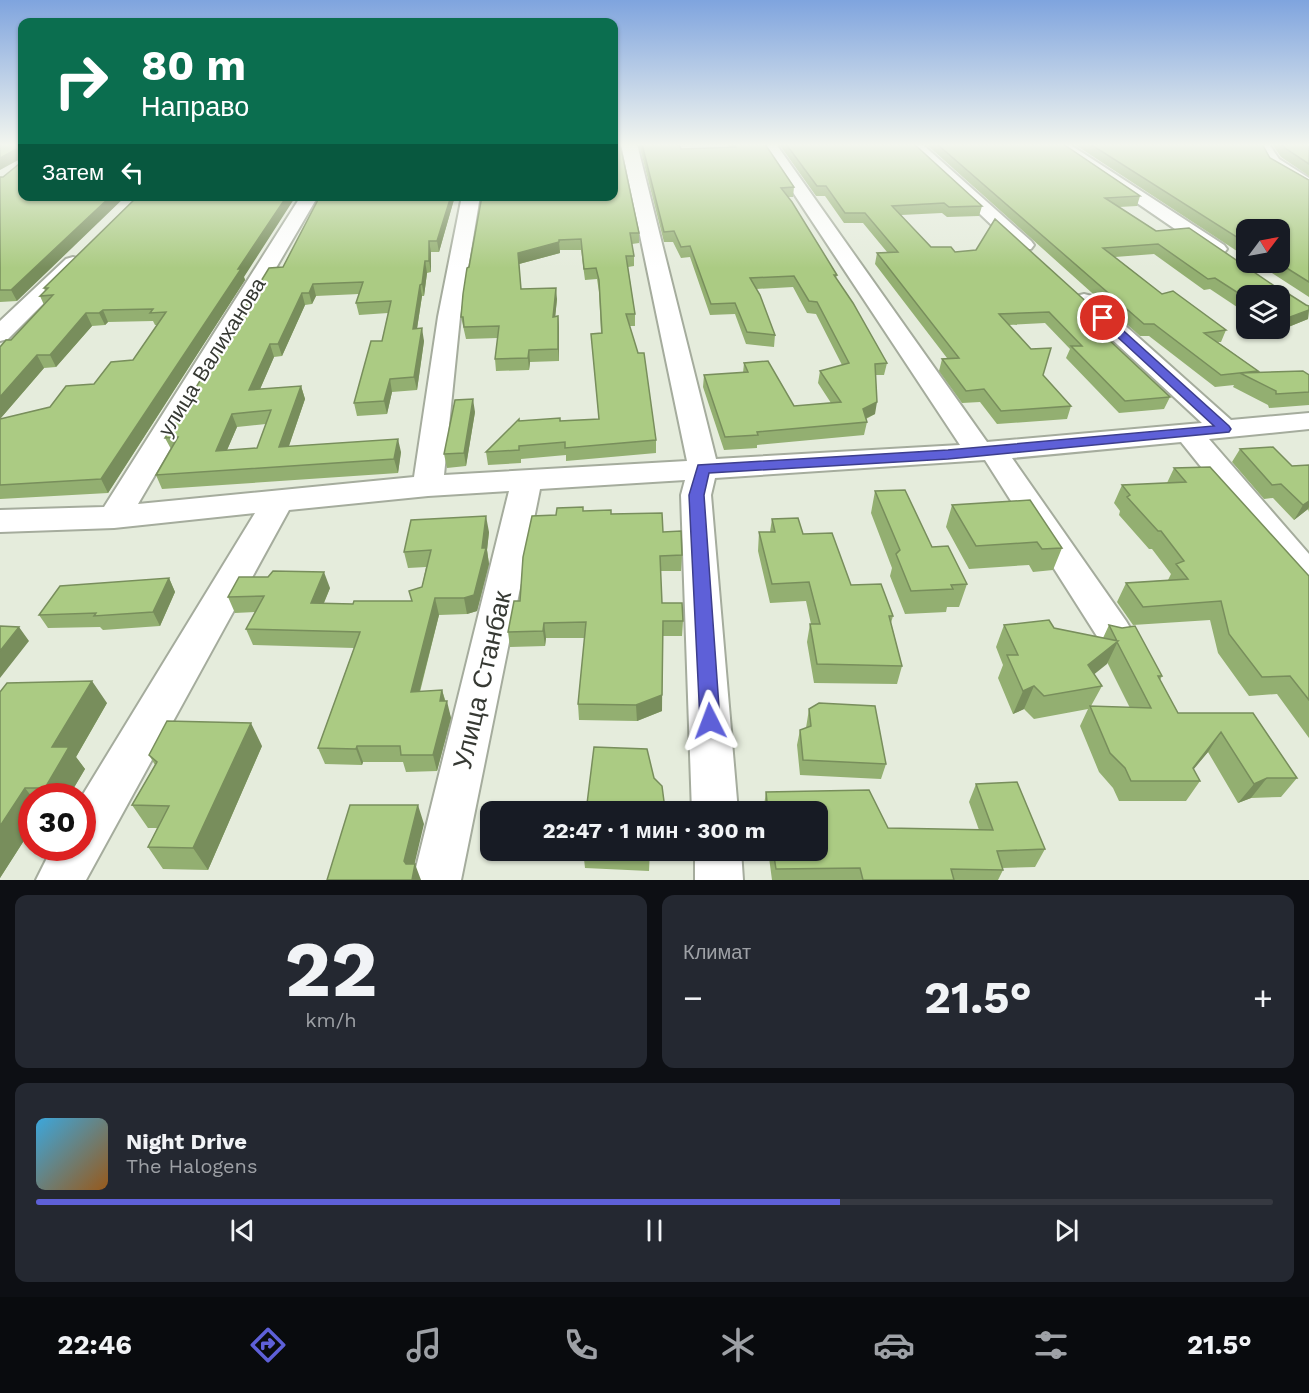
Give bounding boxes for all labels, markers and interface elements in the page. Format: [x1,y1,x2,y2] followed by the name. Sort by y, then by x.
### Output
[141,41,246,90] text: 80 m
[42,42,120,120] icon: right
[141,91,249,123] text: Направо
[116,156,149,189] icon: left
[42,160,104,185] text: Затем
[1236,219,1290,273] north arrow
[1236,219,1290,339] map controls
[153,273,271,441] street label: улица Валиханова
[1236,285,1290,339] button: layers
[1077,292,1128,343] pin
[1086,301,1119,334] icon: arrive
[447,587,517,772] street label: Улица Станбак
[678,689,742,753] position arrow
[18,783,96,861] speed limit sign: 30
[542,818,766,843] text: 22:47 · 1 мин · 300 m
[285,923,377,1015] text: 22
[683,940,751,964] text: Климат
[924,971,1032,1024] text: 21.5°
[683,978,703,1017] text: −
[1253,978,1273,1017] text: +
[305,1008,357,1032] text: km/h
[126,1129,247,1154] text: Night Drive
[126,1154,258,1178] text: The Halogens
[226,1214,259,1247] icon: previous
[638,1214,671,1247] icon: pause
[1050,1214,1083,1247] icon: next
[247,1324,289,1366] icon: directions
[403,1324,445,1366] icon: music
[560,1324,602,1366] icon: phone
[717,1324,759,1366] icon: climate
[873,1324,915,1366] icon: car
[1030,1324,1072,1366] icon: filters
[57,1329,132,1361] text: 22:46
[1187,1329,1252,1361] text: 21.5°

